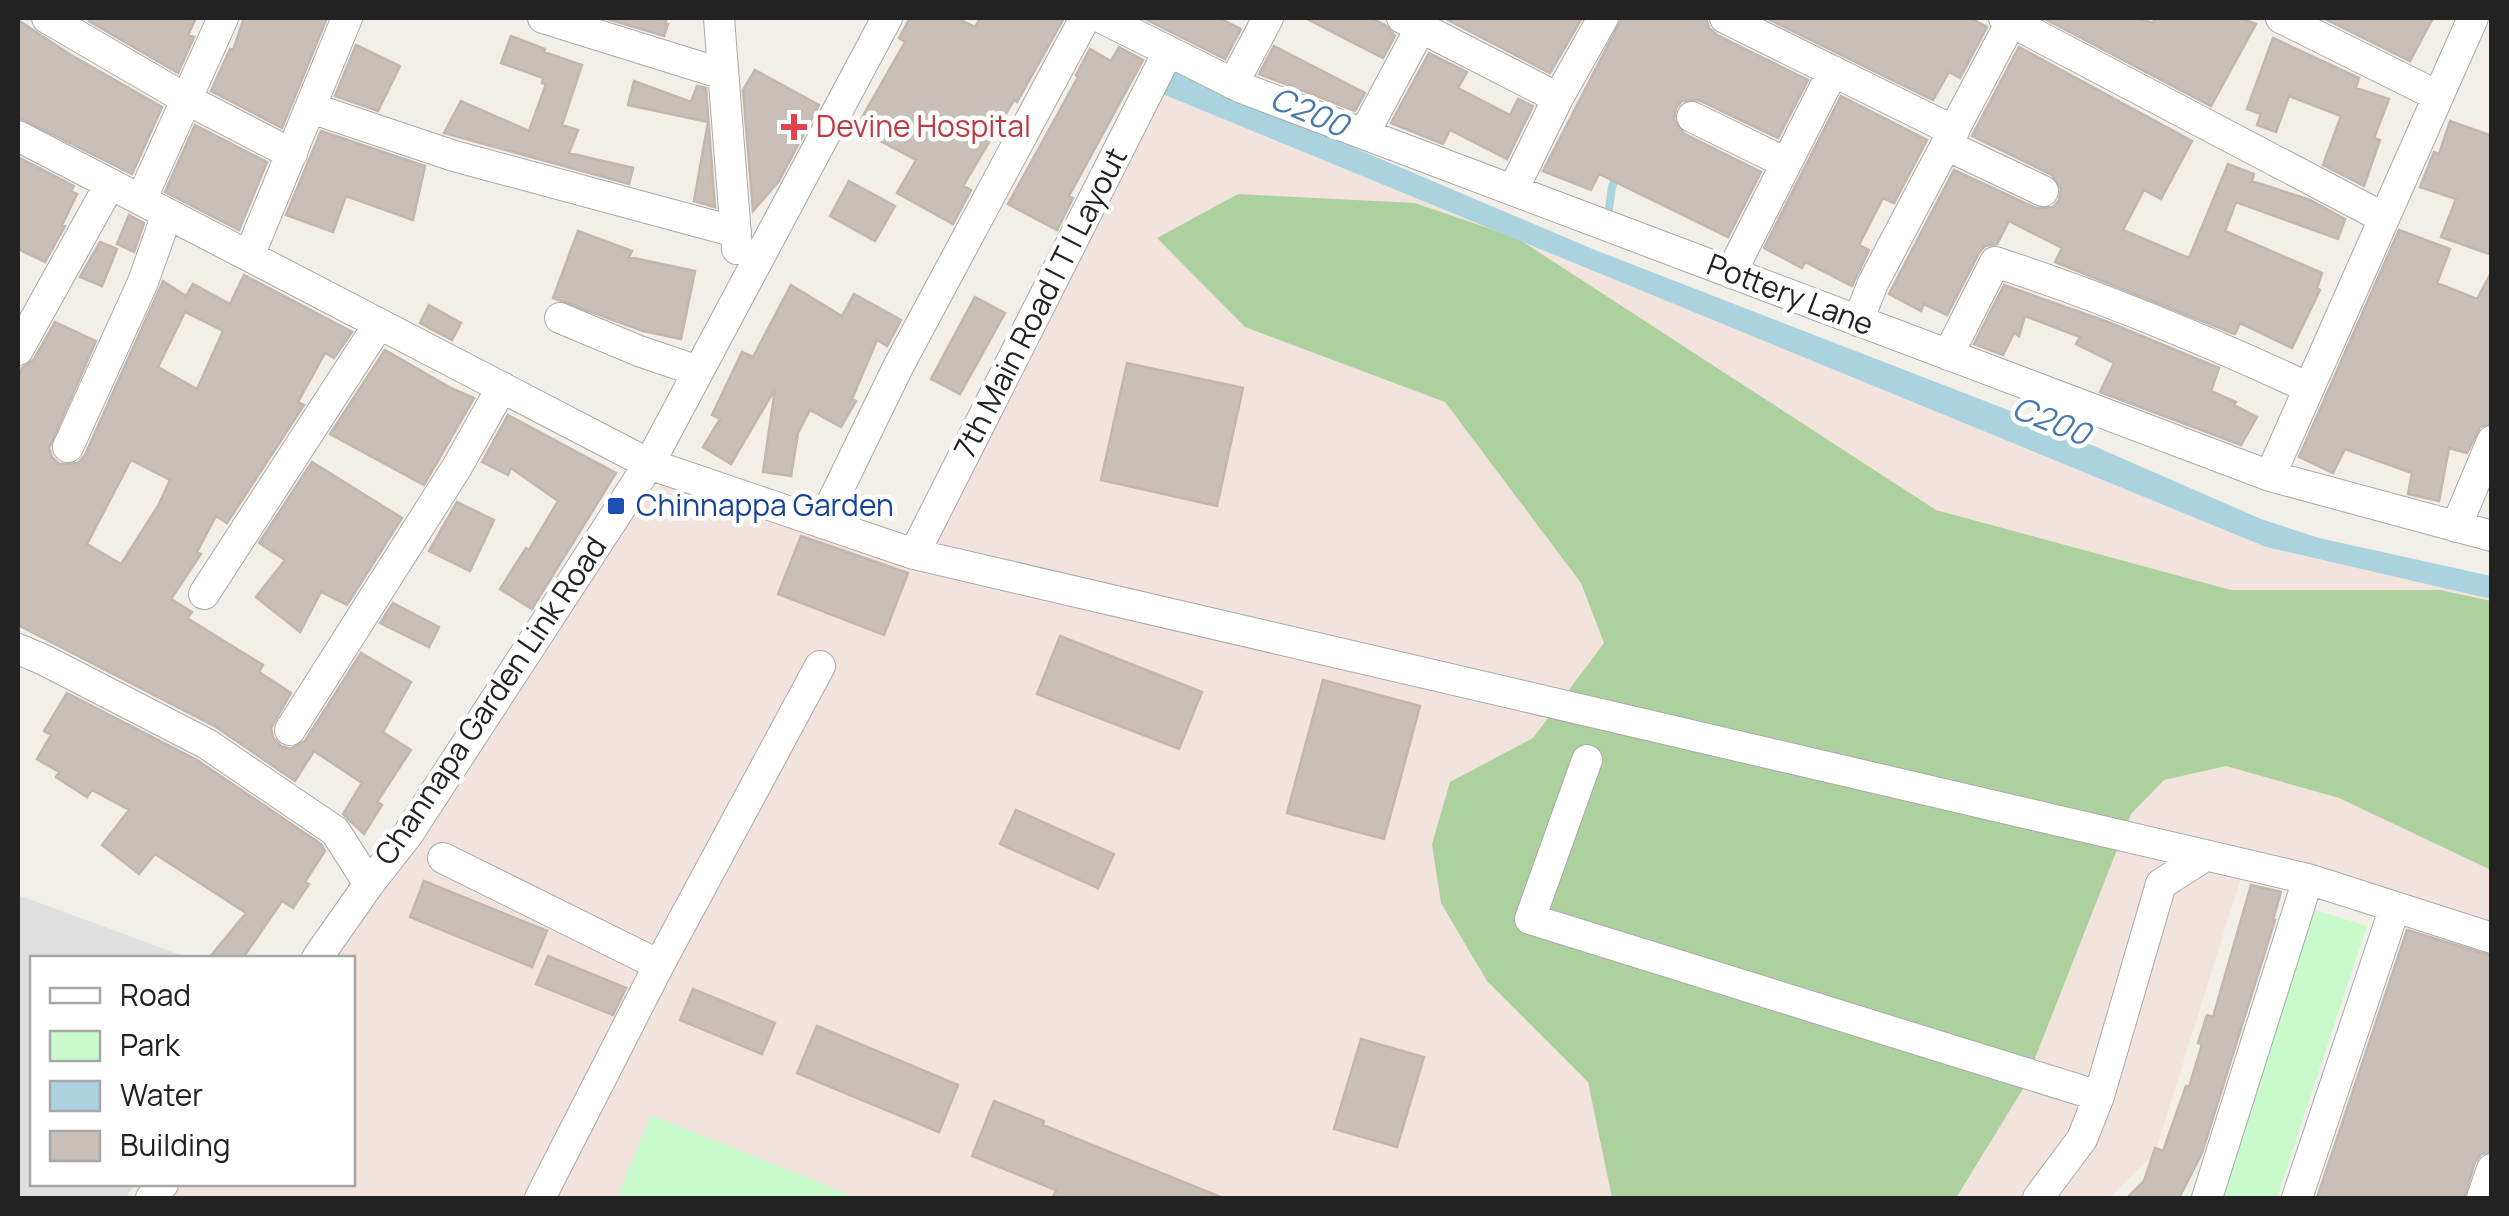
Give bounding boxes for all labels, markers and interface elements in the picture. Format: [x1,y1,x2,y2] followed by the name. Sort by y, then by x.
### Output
[1264,75,1357,148] water label: C200
[816,105,1031,146] place label: Devine Hospital
[781,114,807,140] marker: Devine Hospital
[943,140,1136,465] street label: 7th Main Road I T I Layout
[1701,243,1880,344] street label: Pottery Lane
[2006,385,2099,456] water label: C200
[636,484,894,525] place label: Chinnappa Garden
[605,495,627,517] marker: Chinnappa Garden
[364,528,615,872] street label: Channapa Garden Link Road
[30,956,355,1186] legend
[120,974,191,1015] text: Road
[120,1024,181,1065] text: Park
[120,1074,203,1115] text: Water
[120,1124,231,1165] text: Building

